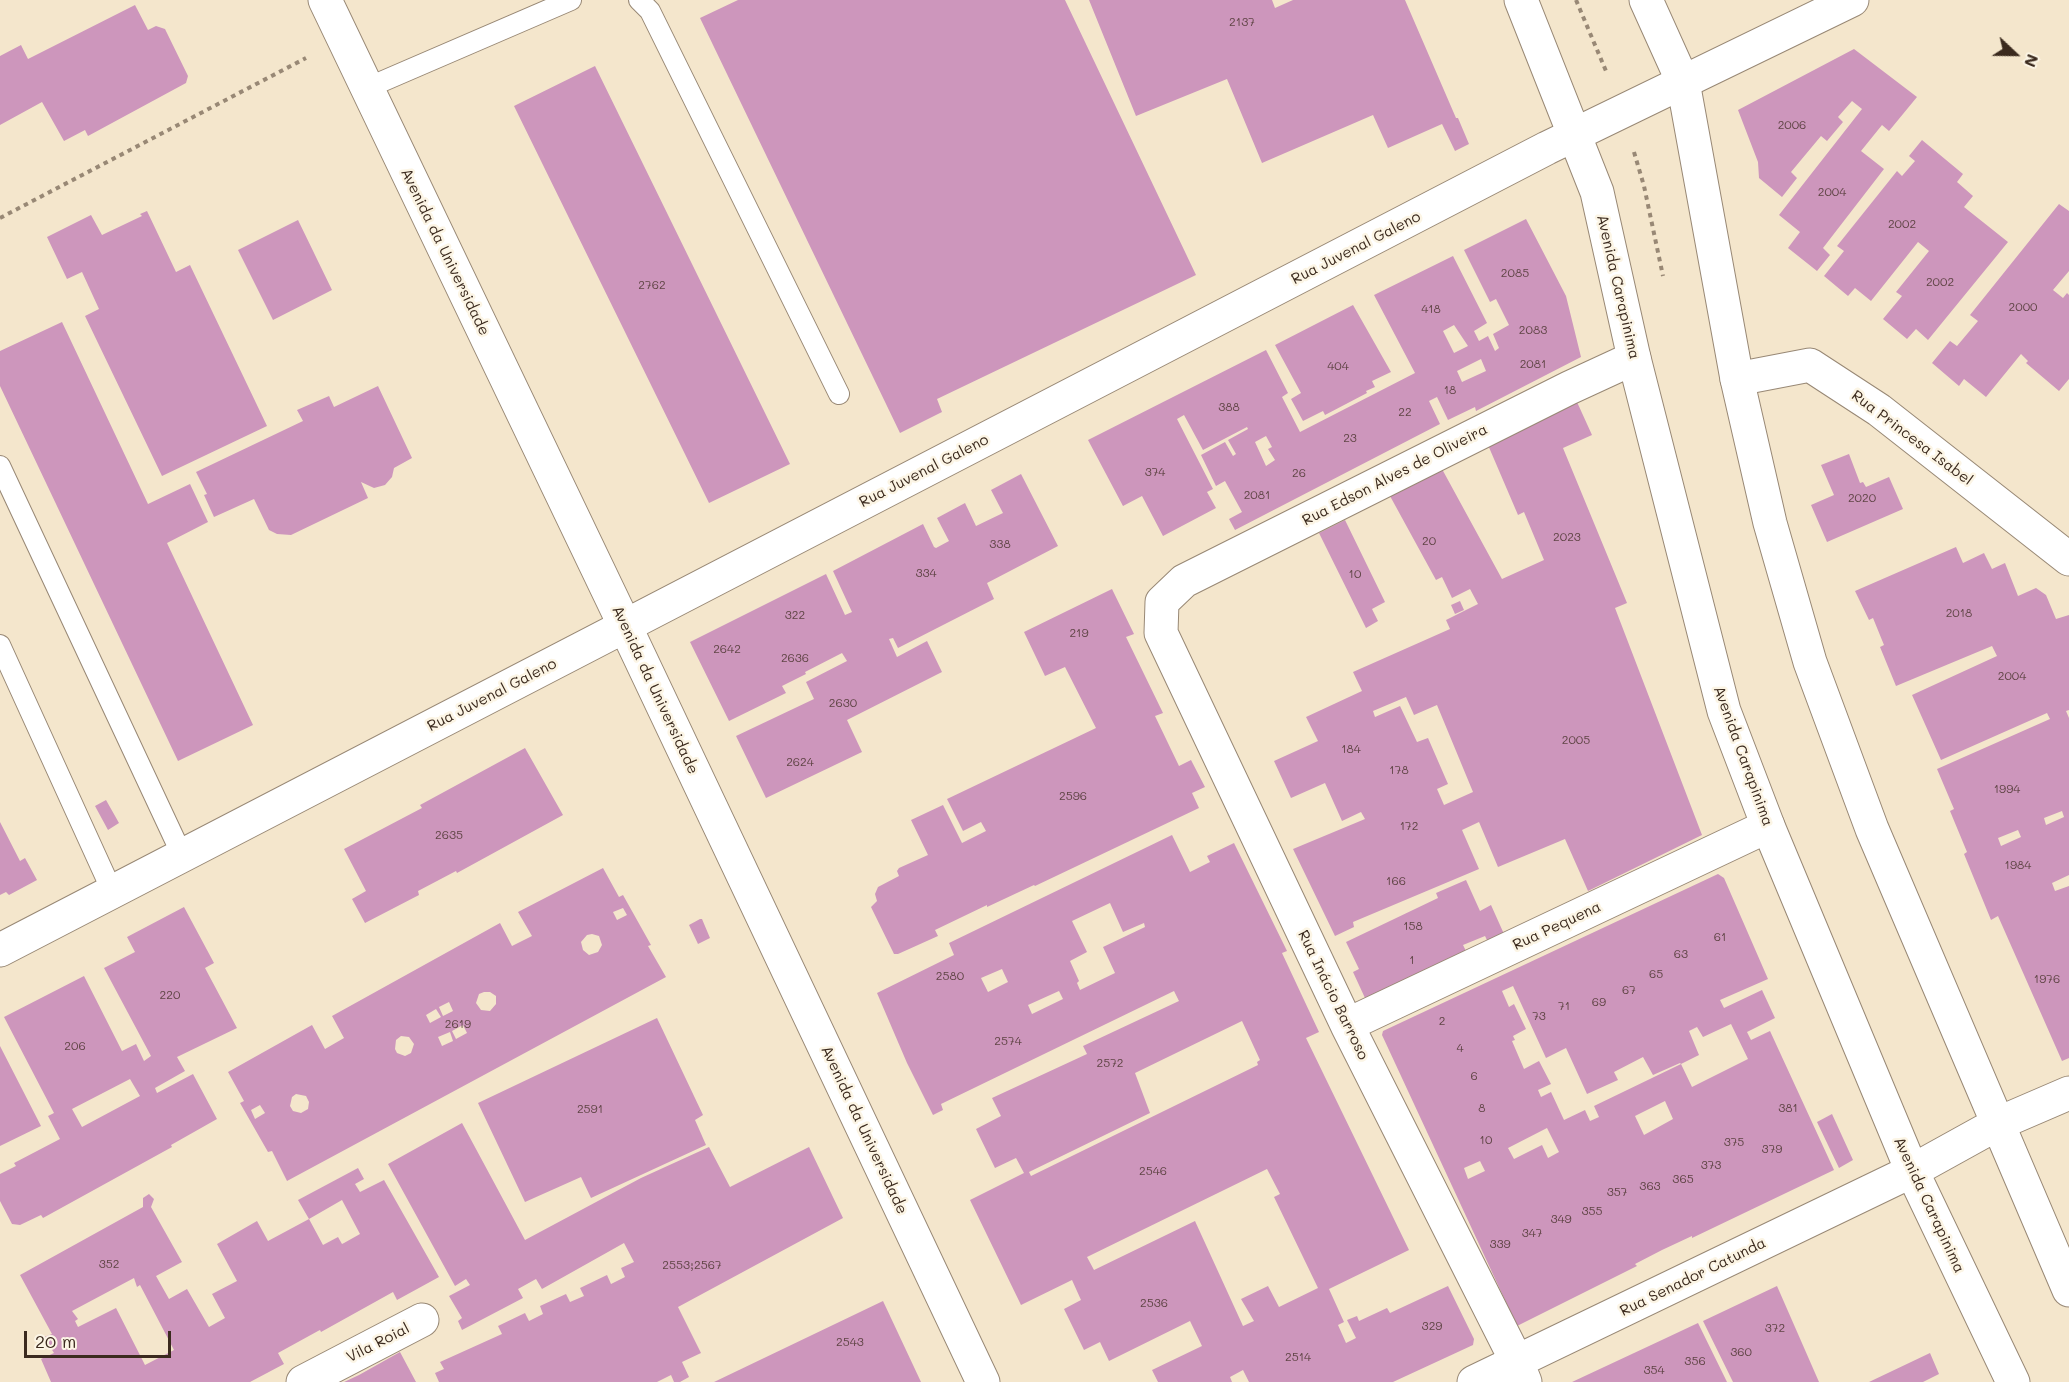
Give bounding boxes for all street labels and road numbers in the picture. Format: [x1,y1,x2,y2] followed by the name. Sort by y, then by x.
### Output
[397,166,493,338] street label: Avenida da Universidade
[1288,208,1424,288] street label: Rua Juvenal Galeno
[1593,213,1643,361] street label: Avenida Carapinima
[1848,387,1976,489] street label: Rua Princesa Isabel
[1299,420,1491,530] street label: Rua Edson Alves de Oliveira
[856,431,992,511] street label: Rua Juvenal Galeno
[608,603,702,777] street label: Avenida da Universidade
[424,655,560,735] street label: Rua Juvenal Galeno
[1709,684,1777,828] street label: Avenida Carapinima
[1510,898,1604,954] street label: Rua Pequena
[1294,927,1372,1063] street label: Rua Inácio Barroso
[817,1043,911,1217] street label: Avenida da Universidade
[1890,1134,1968,1276] street label: Avenida Carapinima
[1617,1234,1769,1320] street label: Rua Senador Catunda
[343,1319,413,1367] street label: Vila Roial

